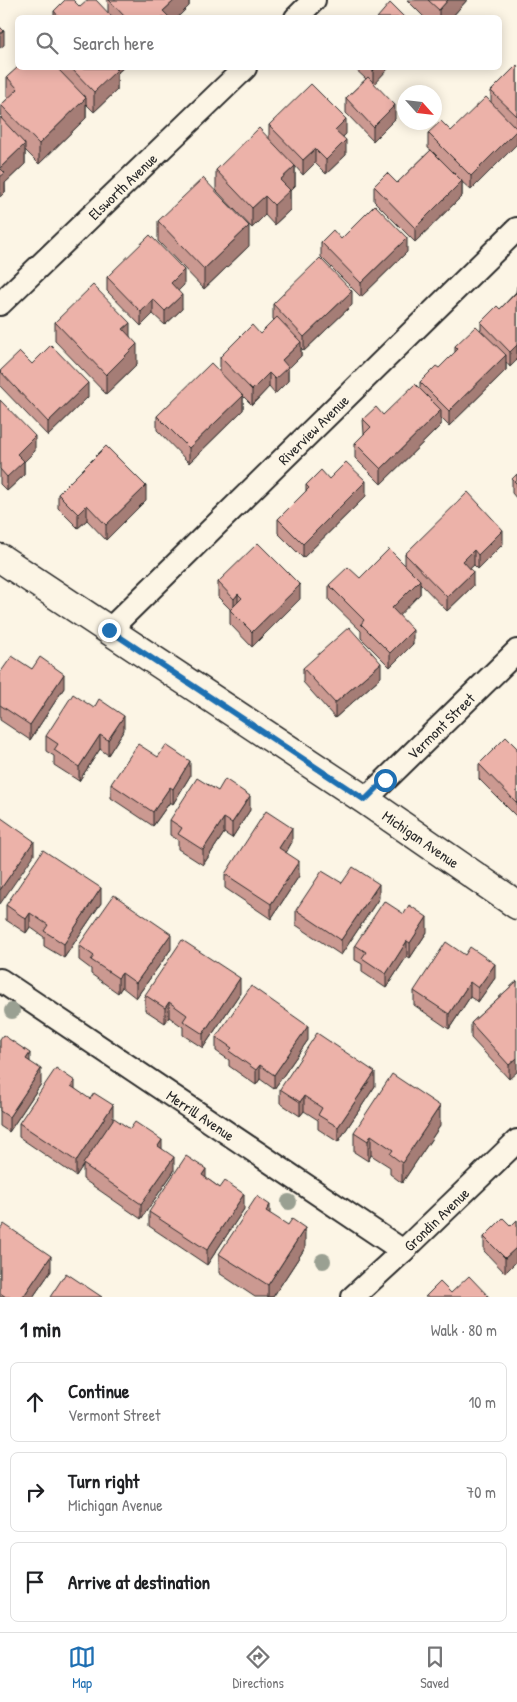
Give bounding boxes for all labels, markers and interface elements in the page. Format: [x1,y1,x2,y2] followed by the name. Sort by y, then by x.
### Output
[15,15,502,70] search box
[33,29,61,57] icon: search
[73,30,154,56] text: Search here
[397,85,442,130] north arrow
[83,148,162,224] street label: Elsworth Avenue
[273,390,353,469] street label: Riverview Avenue
[98,619,121,642] route end
[402,687,480,764] street label: Vermont Street
[374,769,397,792] route start
[379,805,463,873] street label: Michigan Avenue
[163,1085,239,1145] street label: Merrill Avenue
[399,1182,473,1256] street label: Grondin Avenue
[20,1315,61,1344] text: 1 min
[431,1319,497,1341] text: Walk · 80 m
[68,1378,129,1404] text: Continue
[21,1388,49,1416] icon: ahead
[468,1391,496,1413] text: 10 m
[68,1404,161,1426] text: Vermont Street
[68,1468,139,1494] text: Turn right
[21,1478,49,1506] icon: right
[466,1481,496,1503] text: 70 m
[68,1494,163,1516] text: Michigan Avenue
[21,1568,49,1596] icon: arrive
[68,1569,210,1595] text: Arrive at destination
[68,1643,96,1692] tab: Map
[232,1643,284,1692] tab: Directions
[420,1643,449,1692] tab: Saved

